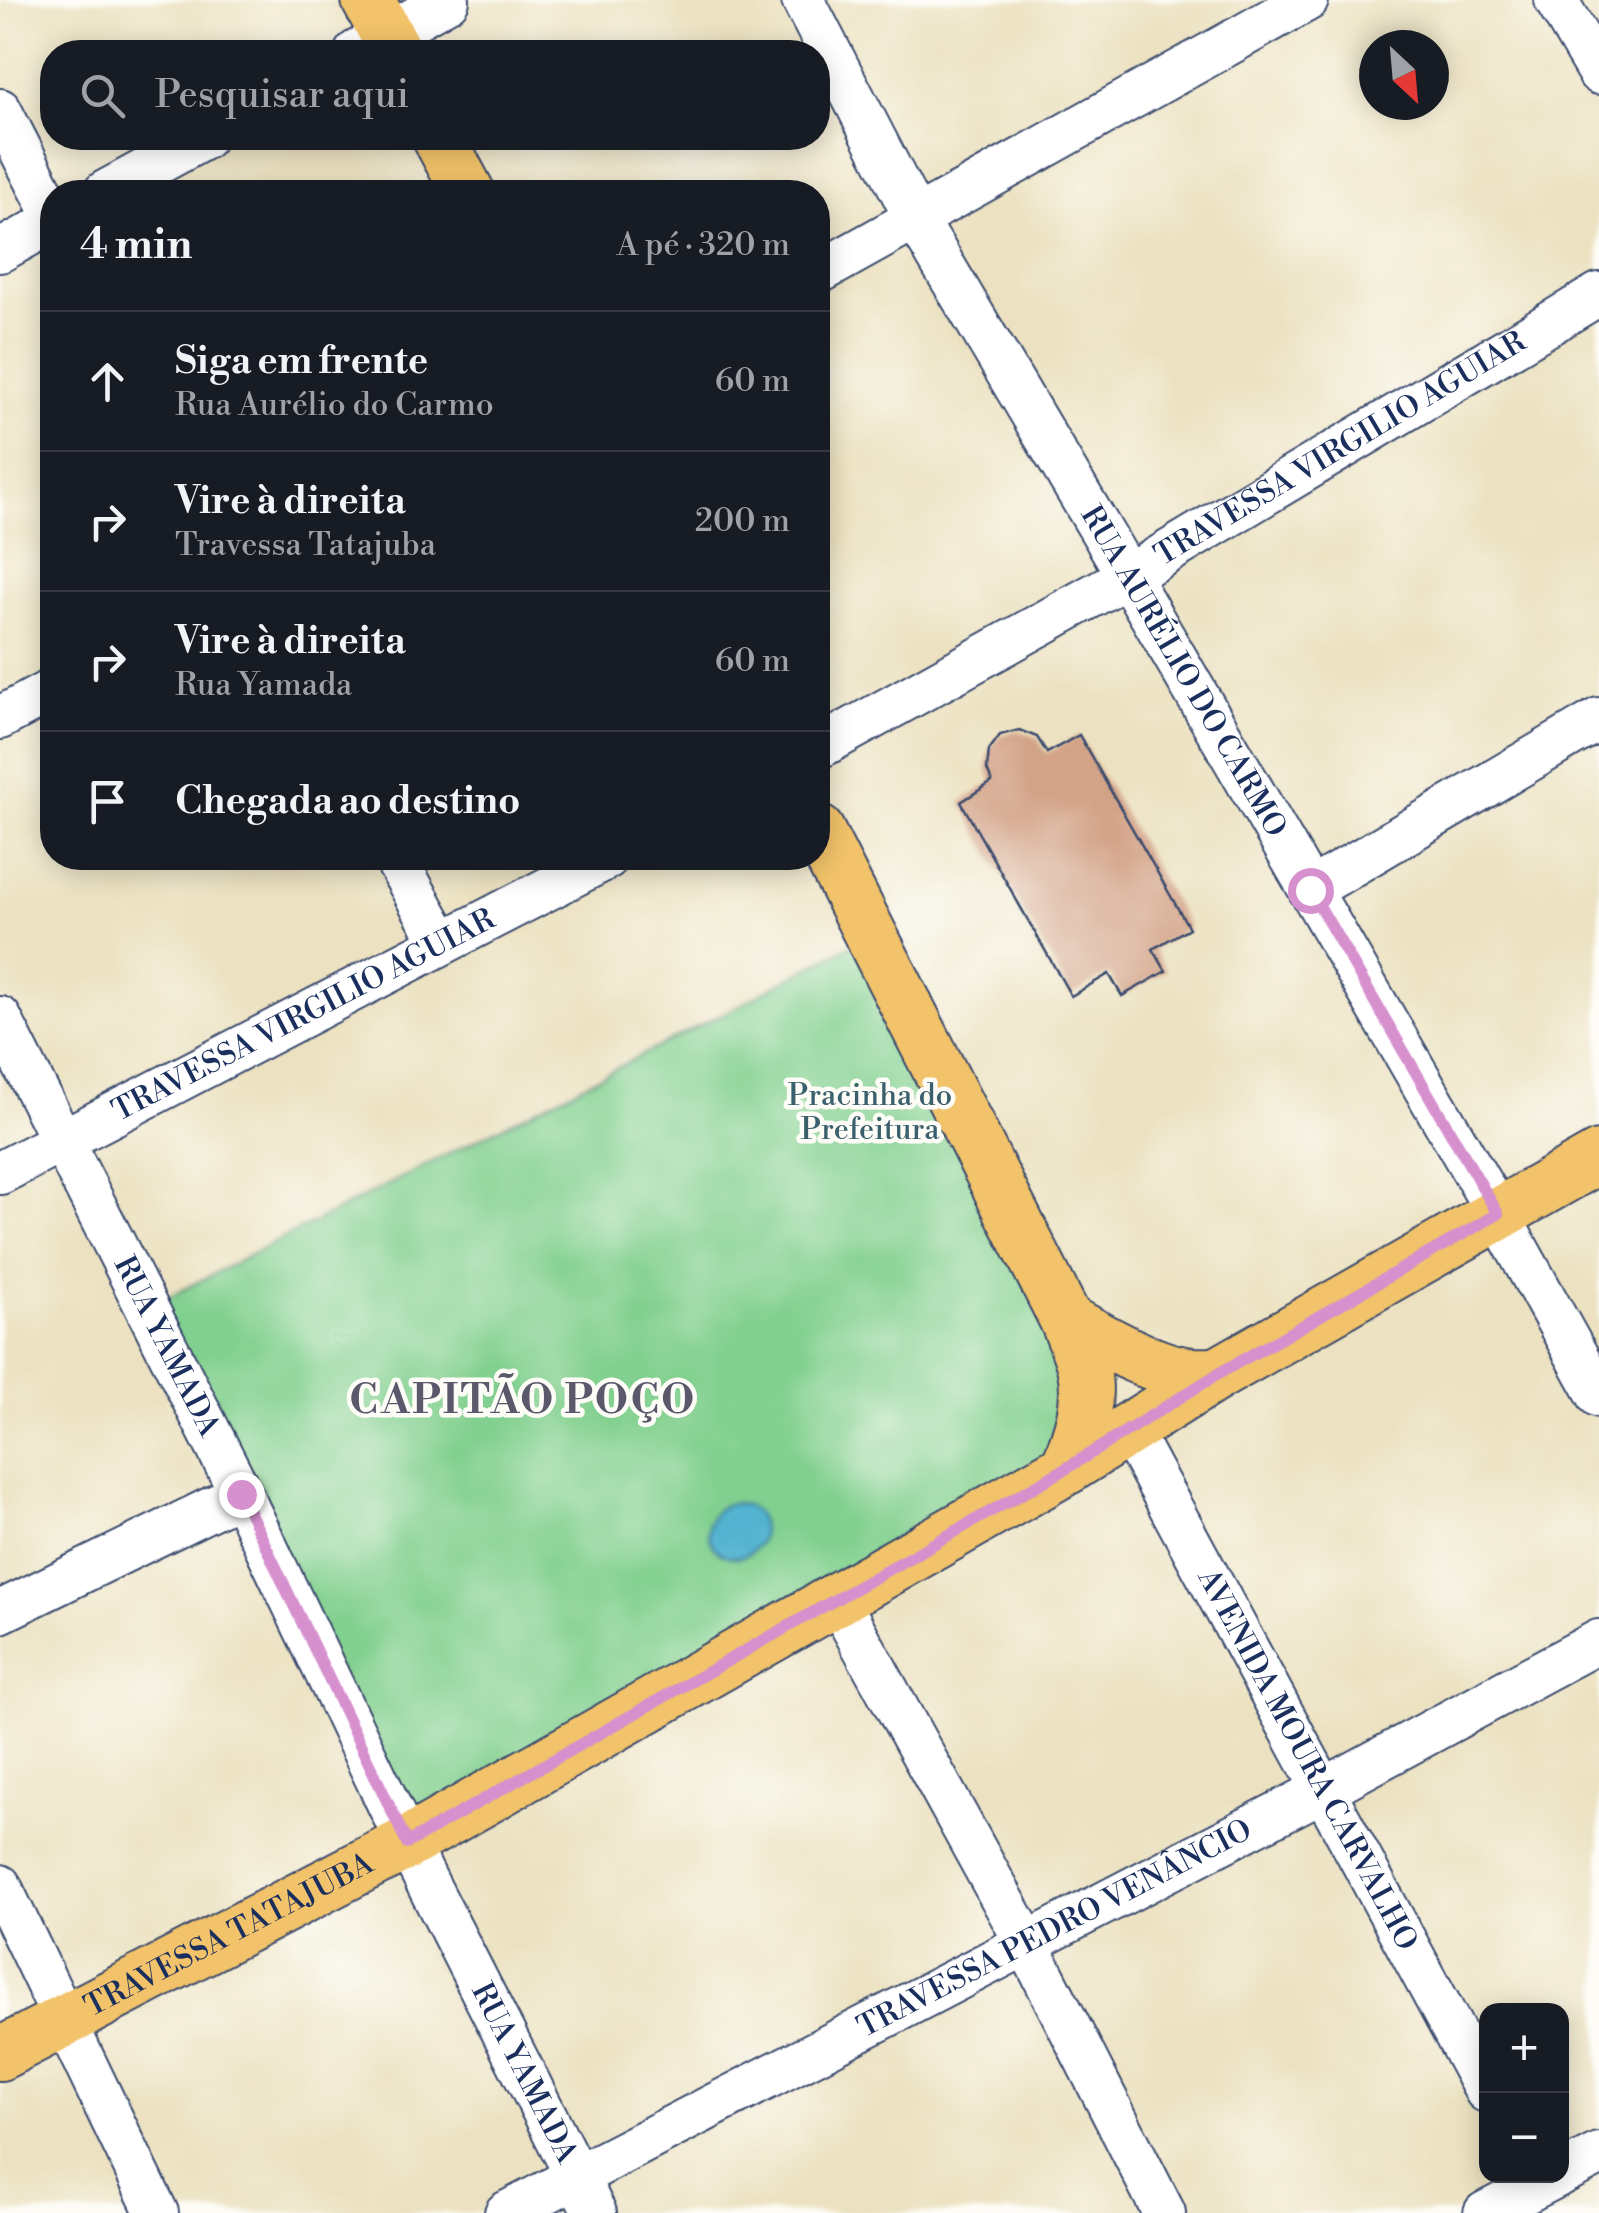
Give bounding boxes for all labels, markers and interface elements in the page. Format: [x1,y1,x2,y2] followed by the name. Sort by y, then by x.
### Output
[1359,30,1449,120] north arrow
[40,40,830,150] search box
[75,68,130,123] icon: search
[155,72,409,119] text: Pesquisar aqui
[80,219,192,272] text: 4 min
[617,225,790,265] text: A pé · 320 m
[1148,323,1534,575] street label: TRAVESSA VIRGILIO AGUIAR
[175,338,428,385] text: Siga em frente
[80,354,135,409] icon: ahead
[715,361,790,401] text: 60 m
[175,385,494,425] text: Rua Aurélio do Carmo
[175,478,406,525] text: Vire à direita
[80,494,135,549] icon: right
[1072,499,1294,844] street label: RUA AURÉLIO DO CARMO
[695,501,790,541] text: 200 m
[175,525,436,565] text: Travessa Tatajuba
[175,618,406,665] text: Vire à direita
[80,634,135,689] icon: right
[715,641,790,681] text: 60 m
[175,665,352,705] text: Rua Yamada
[80,774,135,829] icon: arrive
[175,778,521,825] text: Chegada ao destino
[1288,868,1334,914] route start
[106,900,502,1130] street label: TRAVESSA VIRGILIO AGUIAR
[788,1077,952,1149] park label: Pracinha do Prefeitura
[105,1250,228,1444] street label: RUA YAMADA
[349,1373,697,1426] district label: CAPITÃO POÇO
[219,1472,265,1518] route end
[1188,1562,1426,1957] street label: AVENIDA MOURA CARVALHO
[851,1811,1258,2047] street label: TRAVESSA PEDRO VENÂNCIO
[78,1844,381,2026] street label: TRAVESSA TATAJUBA
[462,1976,586,2171] street label: RUA YAMADA
[1479,2003,1569,2183] map controls
[1479,2003,1569,2093] button: +
[1479,2093,1569,2183] button: −

